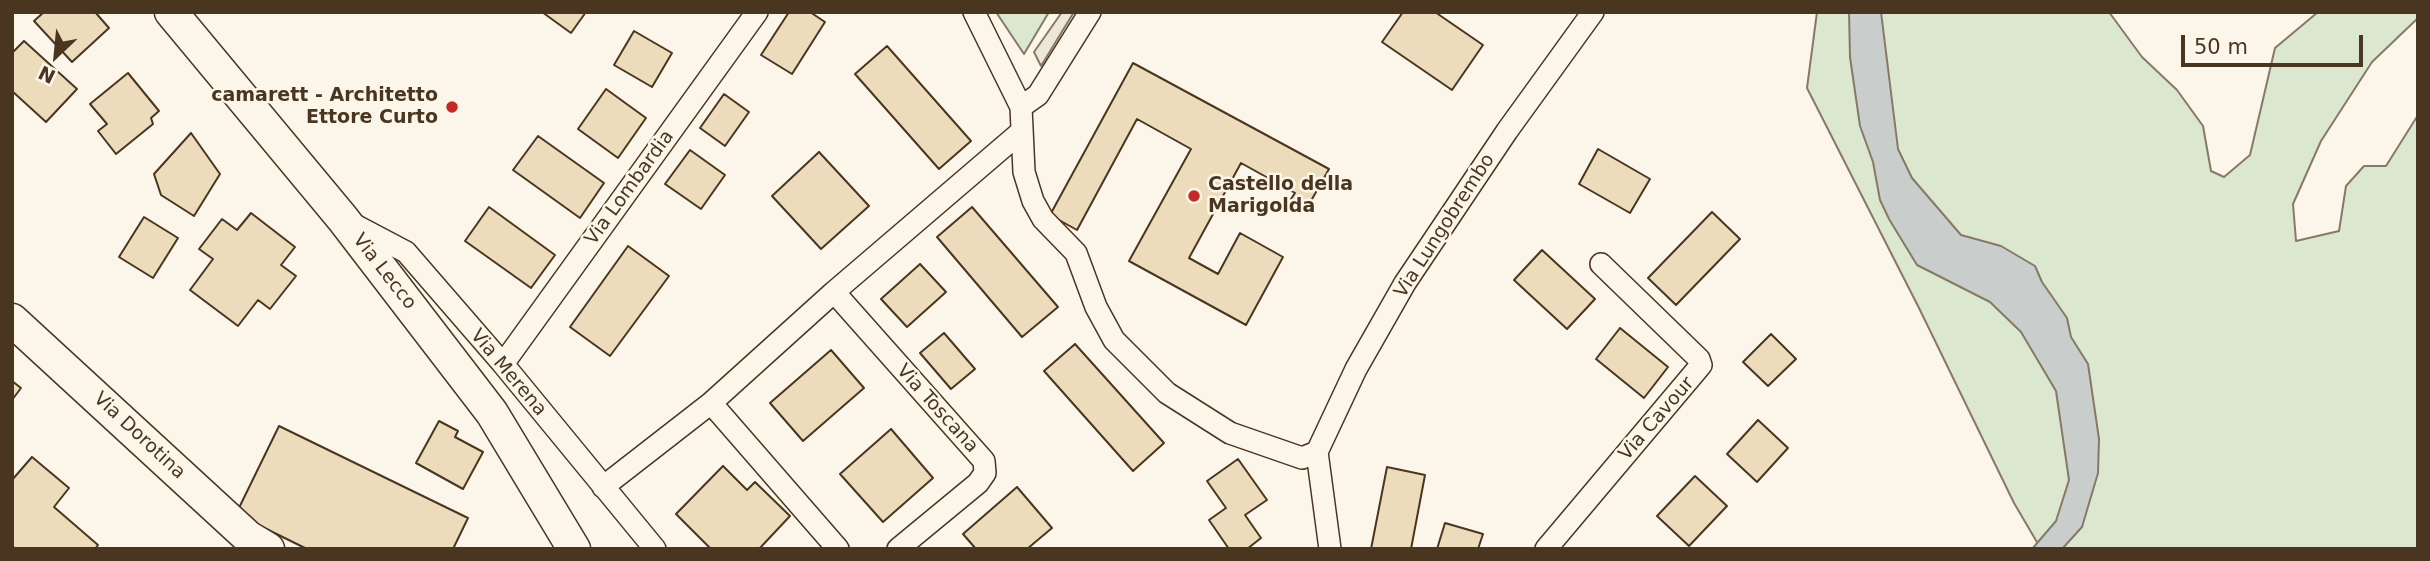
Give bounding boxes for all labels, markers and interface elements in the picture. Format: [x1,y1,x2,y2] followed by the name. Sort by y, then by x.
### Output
[21,21,91,91] north arrow
[2185,21,2367,65] scale bar
[2194,35,2248,59] text: 50 m
[35,62,59,88] text: N
[211,85,438,129] place label: camarett - Architetto Ettore Curto
[444,99,460,115] marker: camarett - Architetto Ettore Curto
[581,126,679,250] street label: Via Lombardia
[1390,150,1500,302] street label: Via Lungobrembo
[1208,174,1353,218] place label: Castello della Marigolda
[1186,188,1202,204] marker: Castello della Marigolda
[347,230,421,314] street label: Via Lecco
[465,325,551,421] street label: Via Merena
[891,360,983,458] street label: Via Toscana
[1615,373,1699,465] street label: Via Cavour
[88,388,190,484] street label: Via Dorotina

